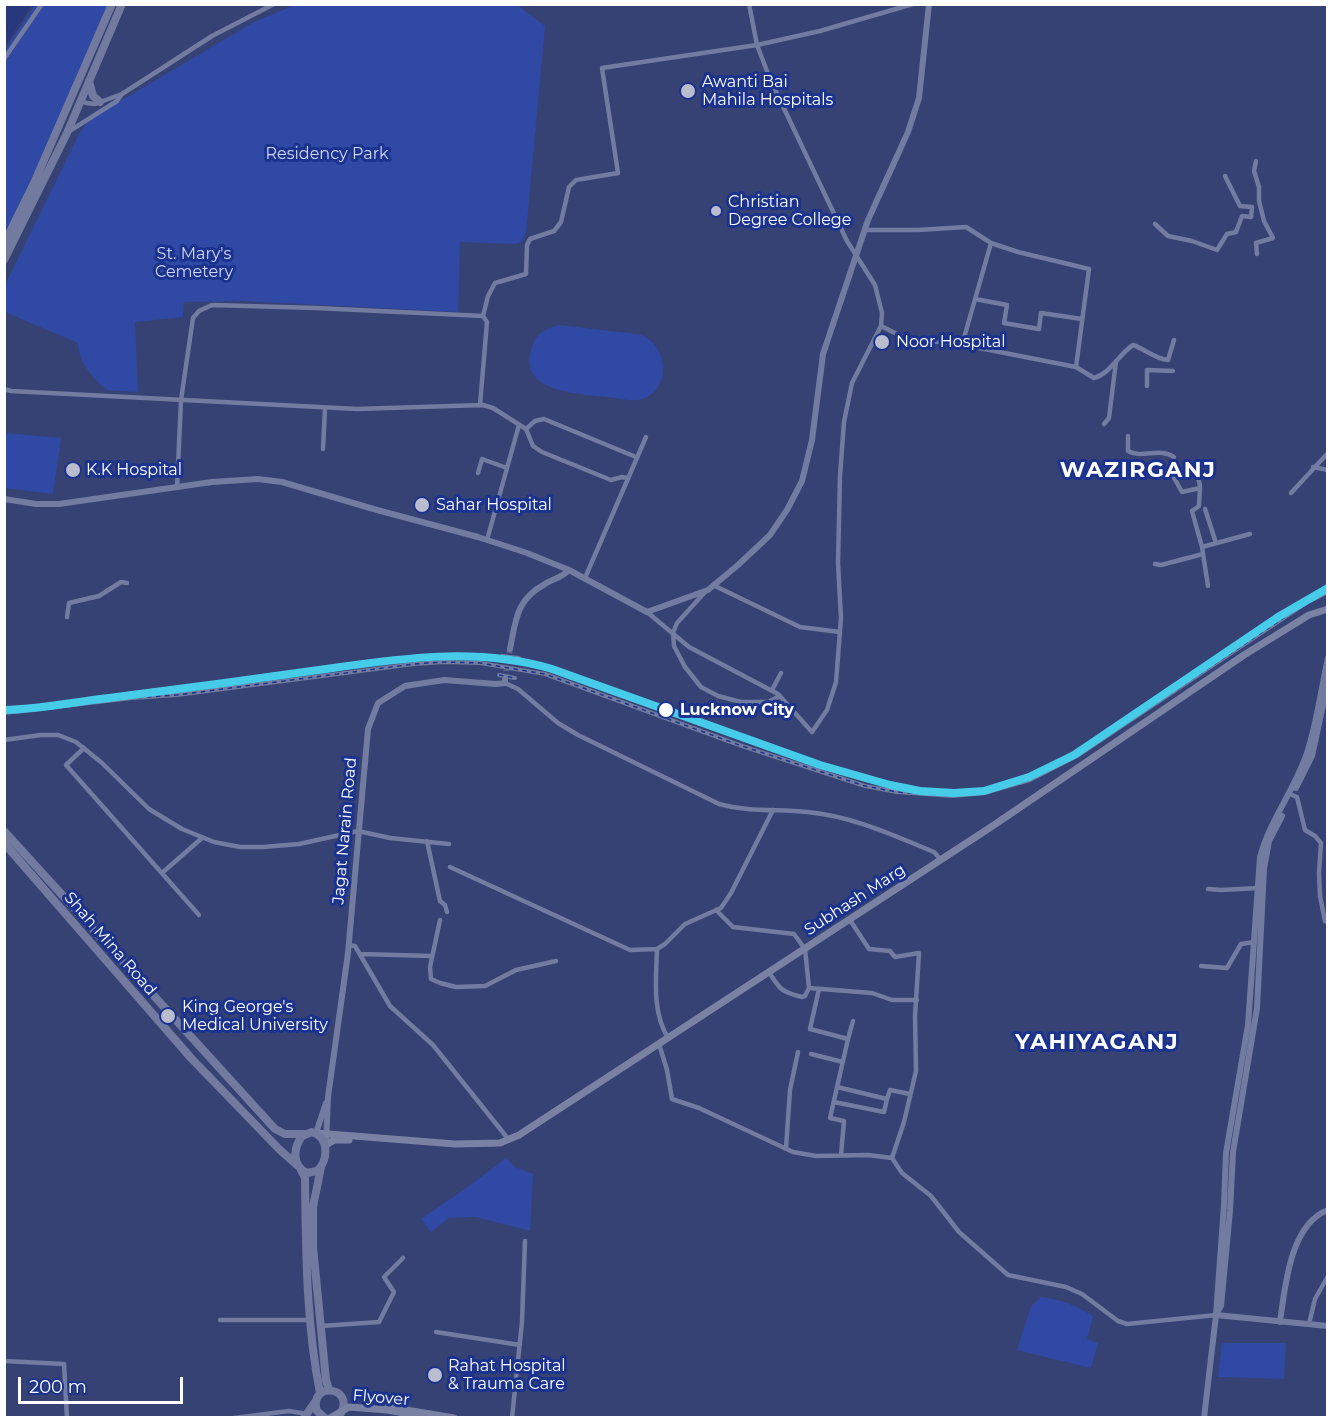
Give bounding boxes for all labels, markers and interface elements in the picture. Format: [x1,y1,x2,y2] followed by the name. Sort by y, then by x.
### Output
[702,72,833,110] place label: Awanti Bai Mahila Hospitals
[679,82,697,100] marker: Awanti Bai Mahila Hospitals
[265,144,389,164] park label: Residency Park
[728,192,851,230] place label: Christian Degree College
[709,204,723,218] marker: Christian Degree College
[155,244,233,282] park label: St. Mary's Cemetery
[896,332,1005,352] place label: Noor Hospital
[873,333,891,351] marker: Noor Hospital
[1060,458,1216,484] district label: WAZIRGANJ
[86,460,182,480] place label: K.K Hospital
[64,461,82,479] marker: K.K Hospital
[436,495,552,515] place label: Sahar Hospital
[413,496,431,514] marker: Sahar Hospital
[680,700,794,720] place label: Lucknow City
[657,701,675,719] marker: Lucknow City
[329,757,361,905] street label: Jagat Narain Road
[801,860,909,940] street label: Subhash Marg
[60,888,160,1000] street label: Shah Mina Road
[182,997,328,1035] place label: King George's Medical University
[159,1007,177,1025] marker: King George's Medical University
[1015,1030,1179,1056] district label: YAHIYAGANJ
[448,1356,566,1394] place label: Rahat Hospital & Trauma Care
[21,1365,186,1403] scale bar
[426,1366,444,1384] marker: Rahat Hospital & Trauma Care
[29,1376,87,1398] text: 200 m
[352,1386,410,1410] street label: Flyover

